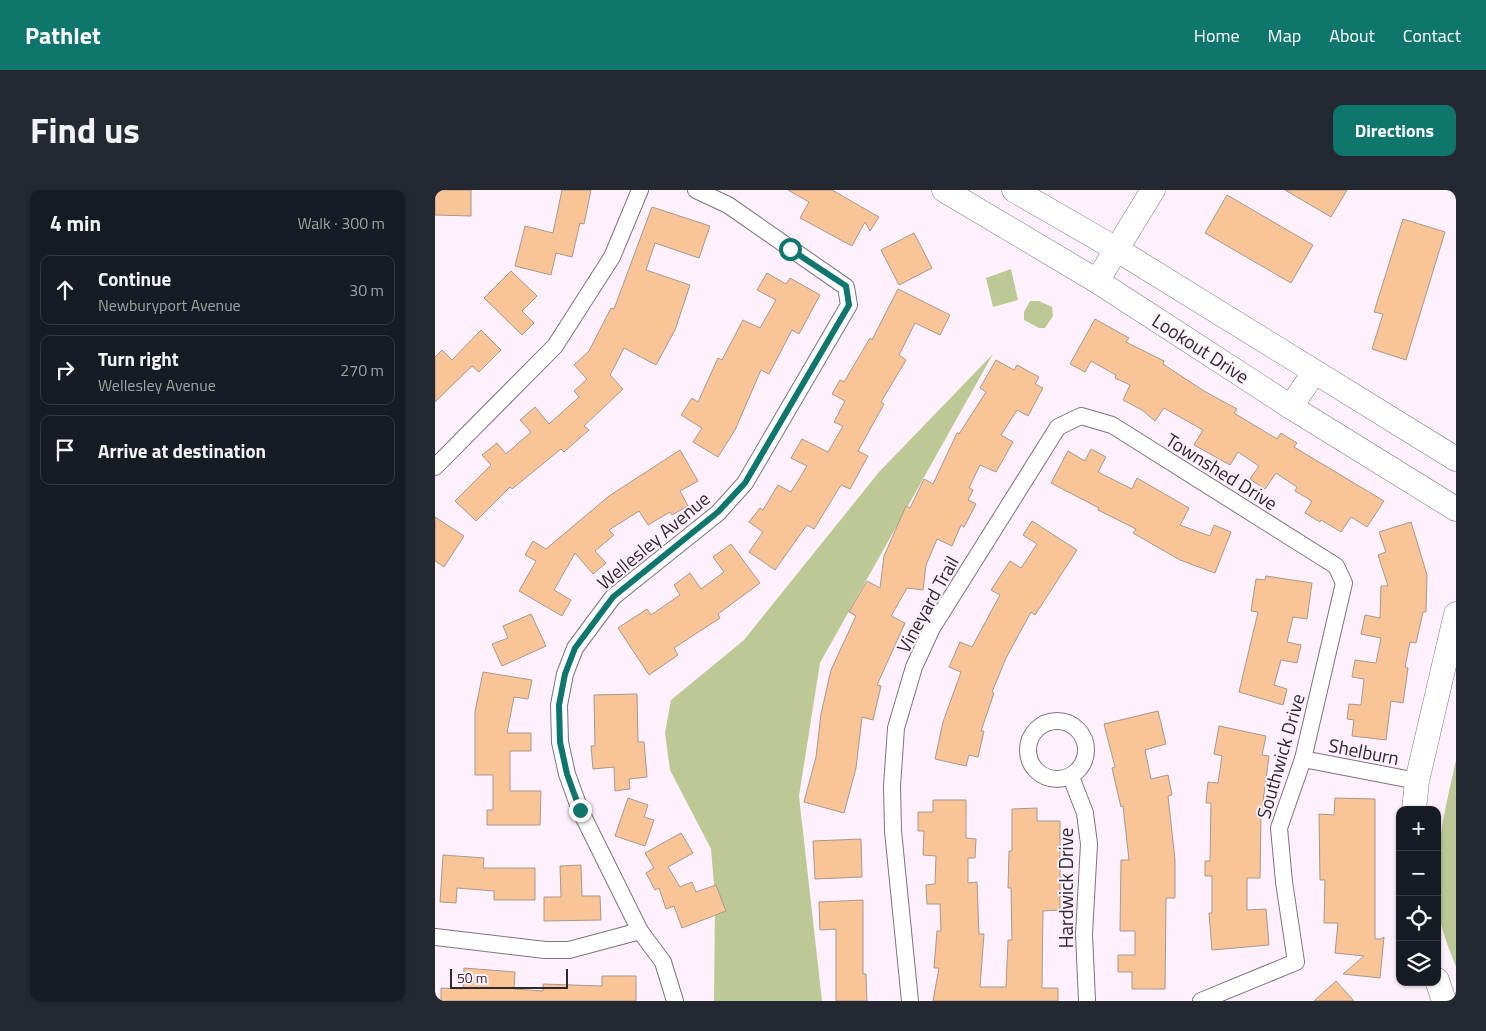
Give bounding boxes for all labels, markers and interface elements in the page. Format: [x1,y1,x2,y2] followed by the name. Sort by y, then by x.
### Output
[25,17,101,53] text: Pathlet
[1194,22,1240,49] text: Home
[1268,22,1301,49] text: Map
[1329,22,1375,49] text: About
[1403,22,1461,49] text: Contact
[30,103,140,157] text: Find us
[1333,105,1456,156] button: Directions
[50,207,101,239] text: 4 min
[297,211,385,235] text: Walk · 300 m
[779,238,802,261] route start
[98,264,171,293] text: Continue
[51,276,79,304] icon: ahead
[349,278,384,302] text: 30 m
[98,293,241,317] text: Newburyport Avenue
[1147,306,1255,390] street label: Lookout Drive
[98,344,179,373] text: Turn right
[51,356,79,384] icon: right
[340,358,384,382] text: 270 m
[98,373,216,397] text: Wellesley Avenue
[1160,425,1284,517] street label: Townshed Drive
[51,436,79,464] icon: arrive
[98,436,266,465] text: Arrive at destination
[590,484,716,596] street label: Wellesley Avenue
[888,550,966,658] street label: Vineyard Trail
[1248,690,1312,822] street label: Southwick Drive
[1326,730,1402,772] street label: Shelburn
[569,799,592,822] route end
[1396,806,1441,986] map controls
[1396,806,1441,851] button: +
[1051,828,1080,948] street label: Hardwick Drive
[1396,851,1441,896] button: −
[1396,896,1441,941] button: locate
[1396,941,1441,986] button: layers
[450,966,567,989] scale bar
[457,967,487,988] text: 50 m

